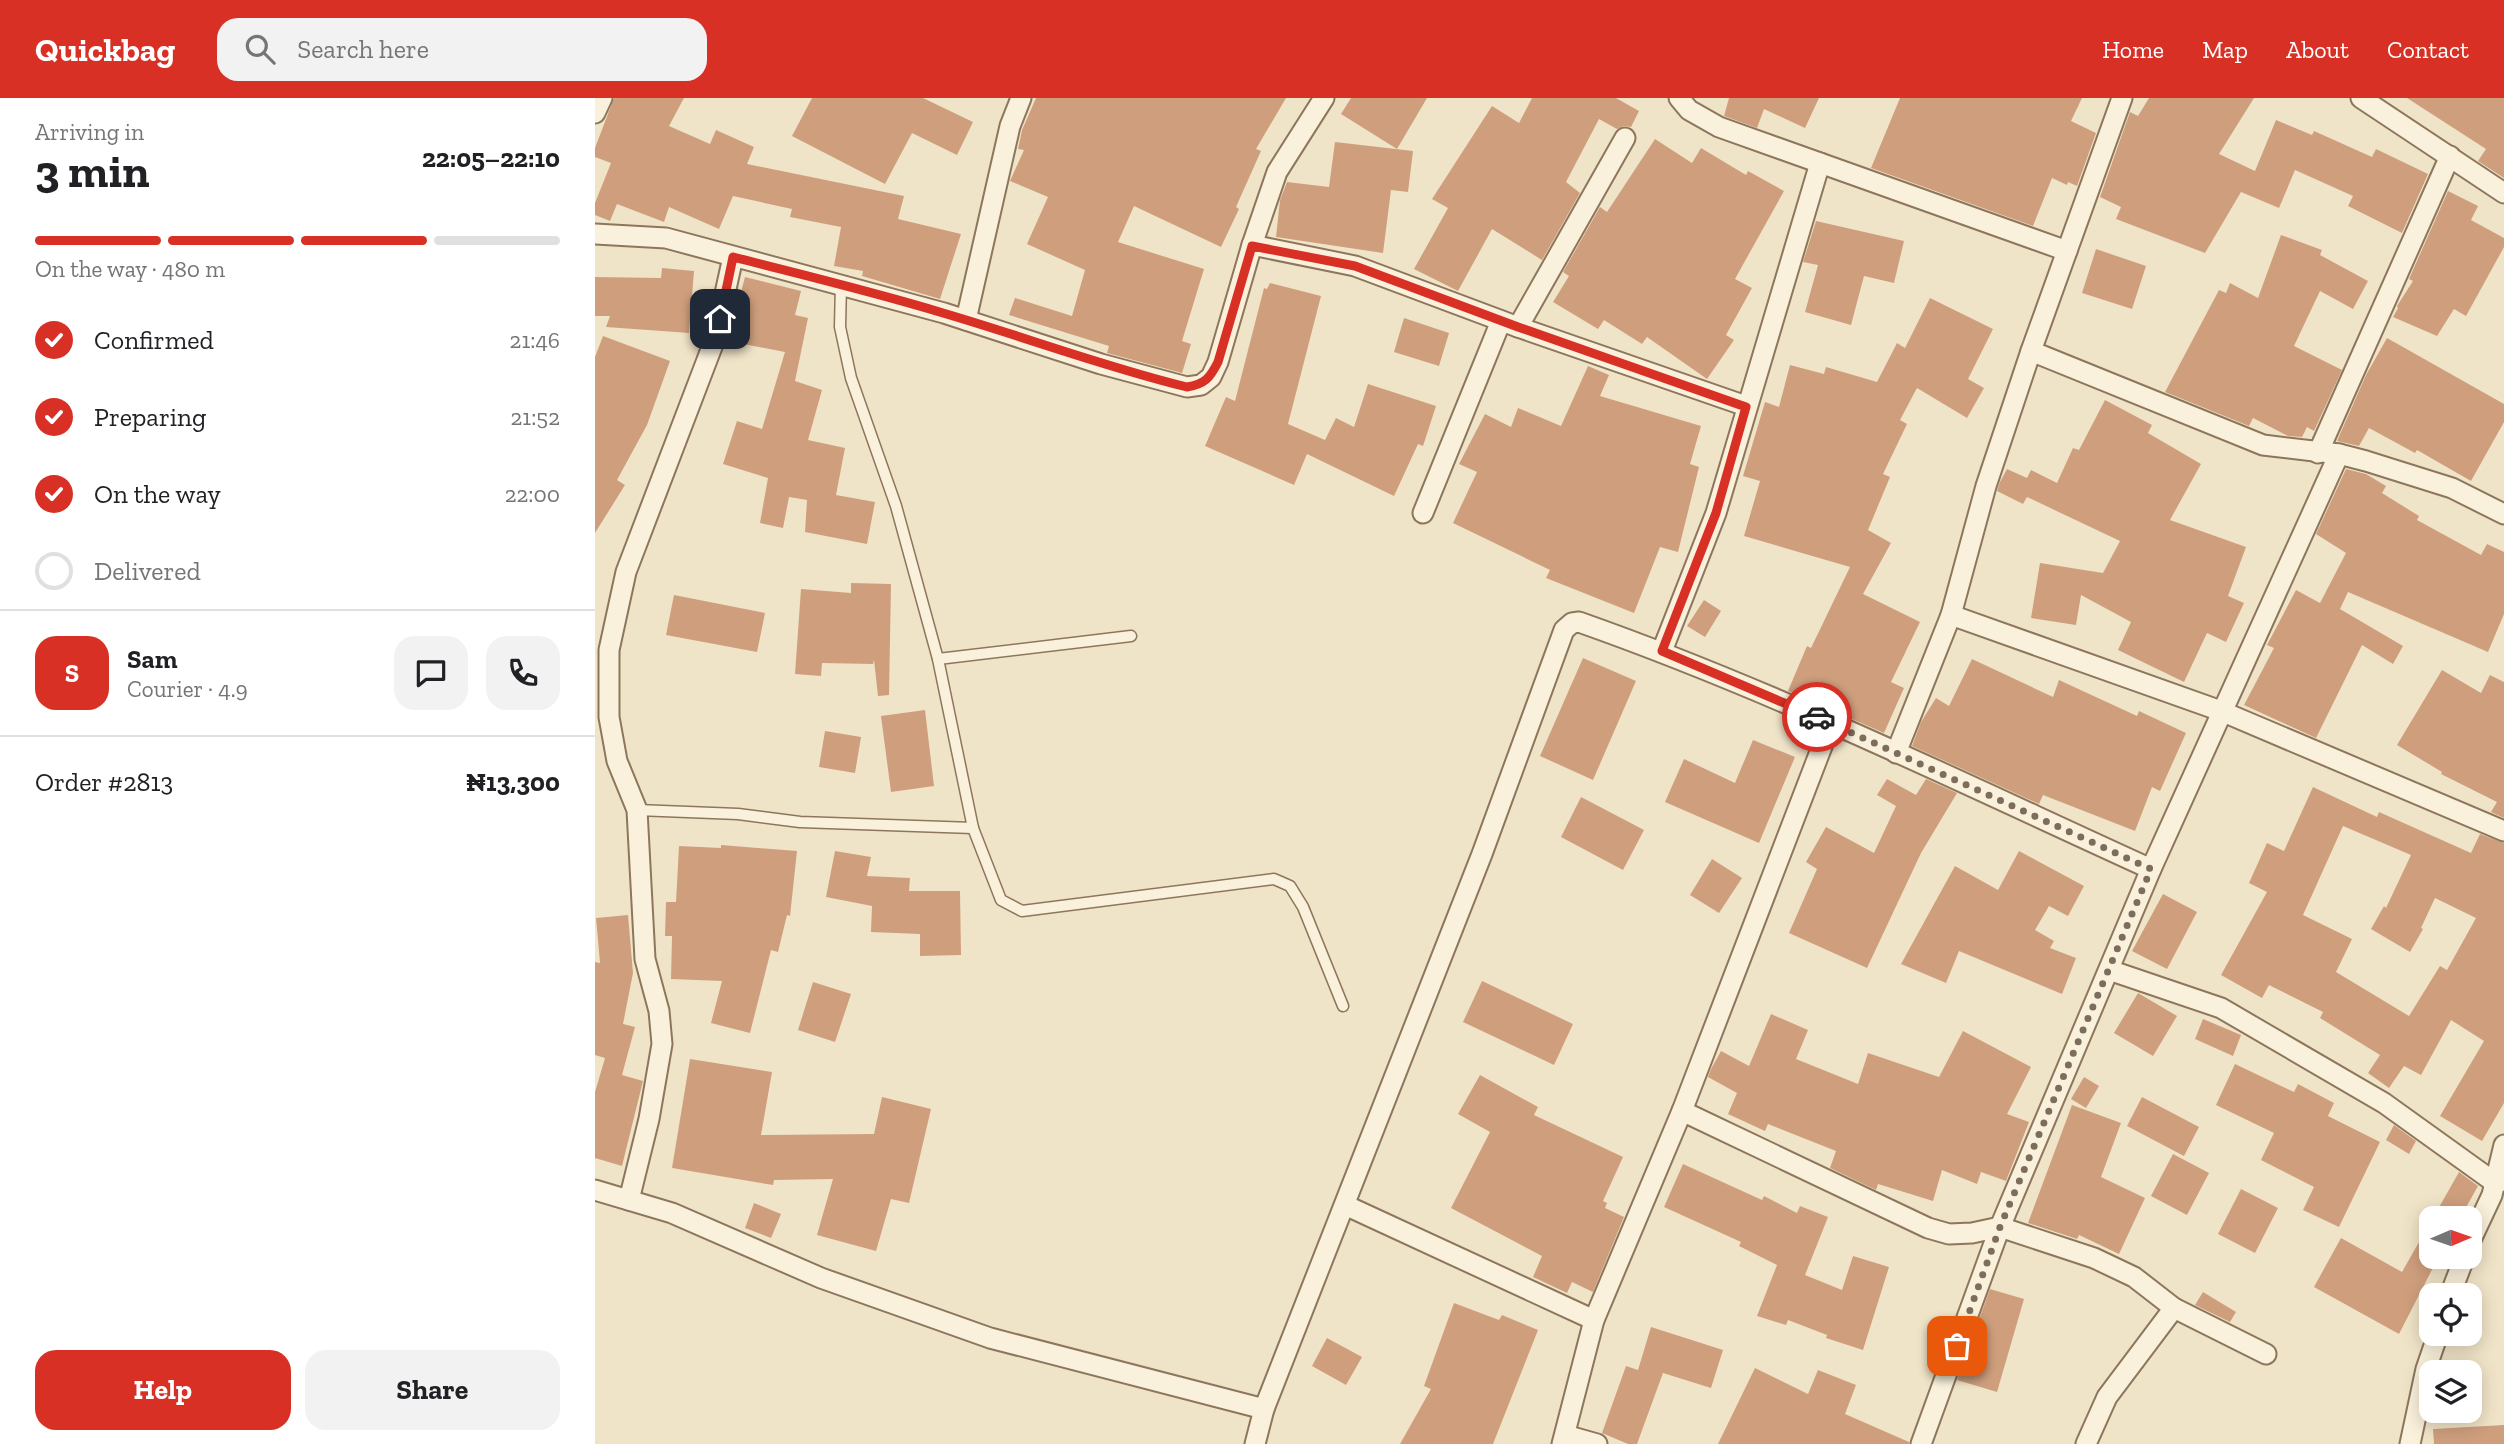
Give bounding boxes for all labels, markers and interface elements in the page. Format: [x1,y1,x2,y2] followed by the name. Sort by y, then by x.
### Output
[217,18,707,81] search box
[35,30,175,69] text: Quickbag
[241,30,279,68] icon: search
[297,33,429,65] text: Search here
[2102,35,2164,64] text: Home
[2202,35,2248,64] text: Map
[2286,35,2349,64] text: About
[2387,35,2469,64] text: Contact
[35,118,144,146] text: Arriving in
[422,142,560,174] text: 22:05–22:10
[35,144,149,199] text: 3 min
[35,255,225,283] text: On the way · 480 m
[690,289,750,349] pin
[701,300,739,338] icon: home
[35,321,73,359] icon: check
[94,324,214,356] text: Confirmed
[510,326,560,354] text: 21:46
[35,398,73,436] icon: check
[94,401,206,433] text: Preparing
[511,403,560,431] text: 21:52
[35,475,73,513] icon: check
[94,478,221,510] text: On the way
[505,480,560,508] text: 22:00
[94,555,201,587] text: Delivered
[394,636,468,710] button: chat
[486,636,560,710] button: phone
[127,643,177,675] text: Sam
[65,657,79,689] text: S
[127,675,248,703] text: Courier · 4.9
[1782,682,1852,752] courier
[1798,698,1836,736] icon: car
[35,766,173,798] text: Order #2813
[466,766,560,798] text: ₦13,300
[2419,1206,2481,1269] north arrow
[2419,1206,2482,1423] map controls
[2419,1283,2482,1346] button: locate
[1927,1316,1987,1376] pin
[1938,1327,1976,1365] icon: bag
[35,1350,291,1430] button: Help
[305,1350,560,1430] button: Share
[2419,1360,2482,1423] button: layers

